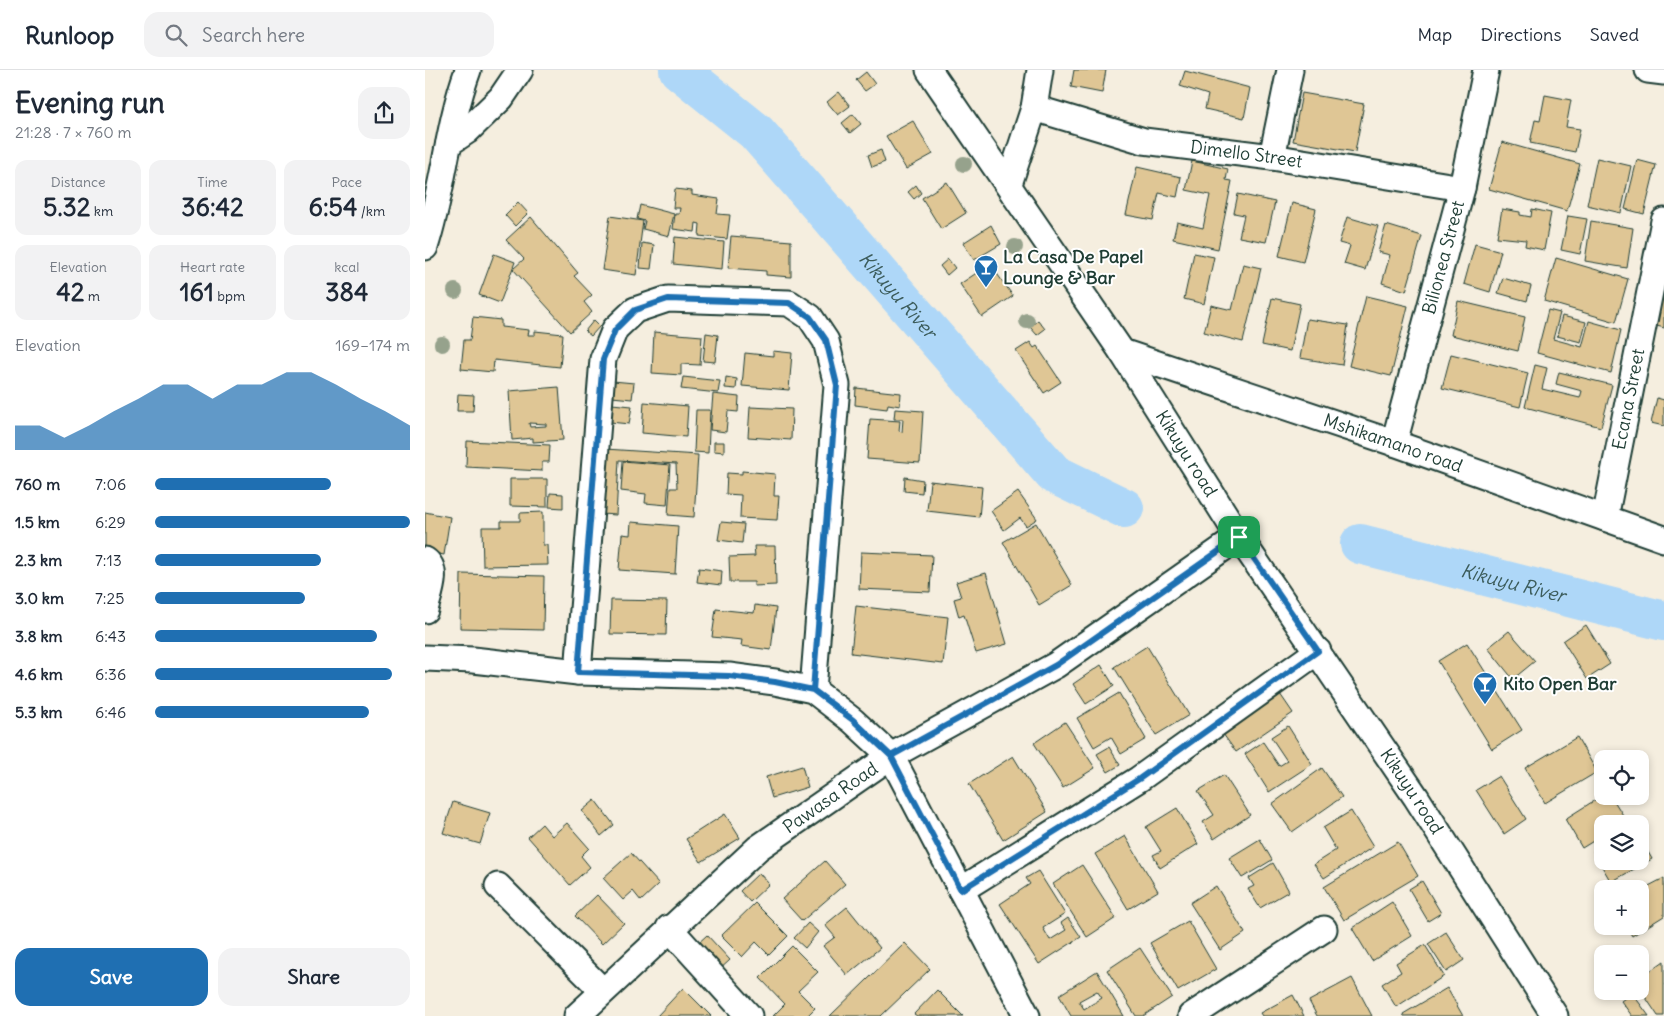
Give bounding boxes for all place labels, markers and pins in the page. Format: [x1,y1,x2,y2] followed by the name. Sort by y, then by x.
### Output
[1003,245,1143,289] place label: La Casa De Papel Lounge & Bar
[973,254,999,288] bar icon: La Casa De Papel Lounge & Bar
[1218,516,1260,558] pin
[1472,671,1498,705] bar icon: Kito Open Bar
[1503,672,1617,695] place label: Kito Open Bar

